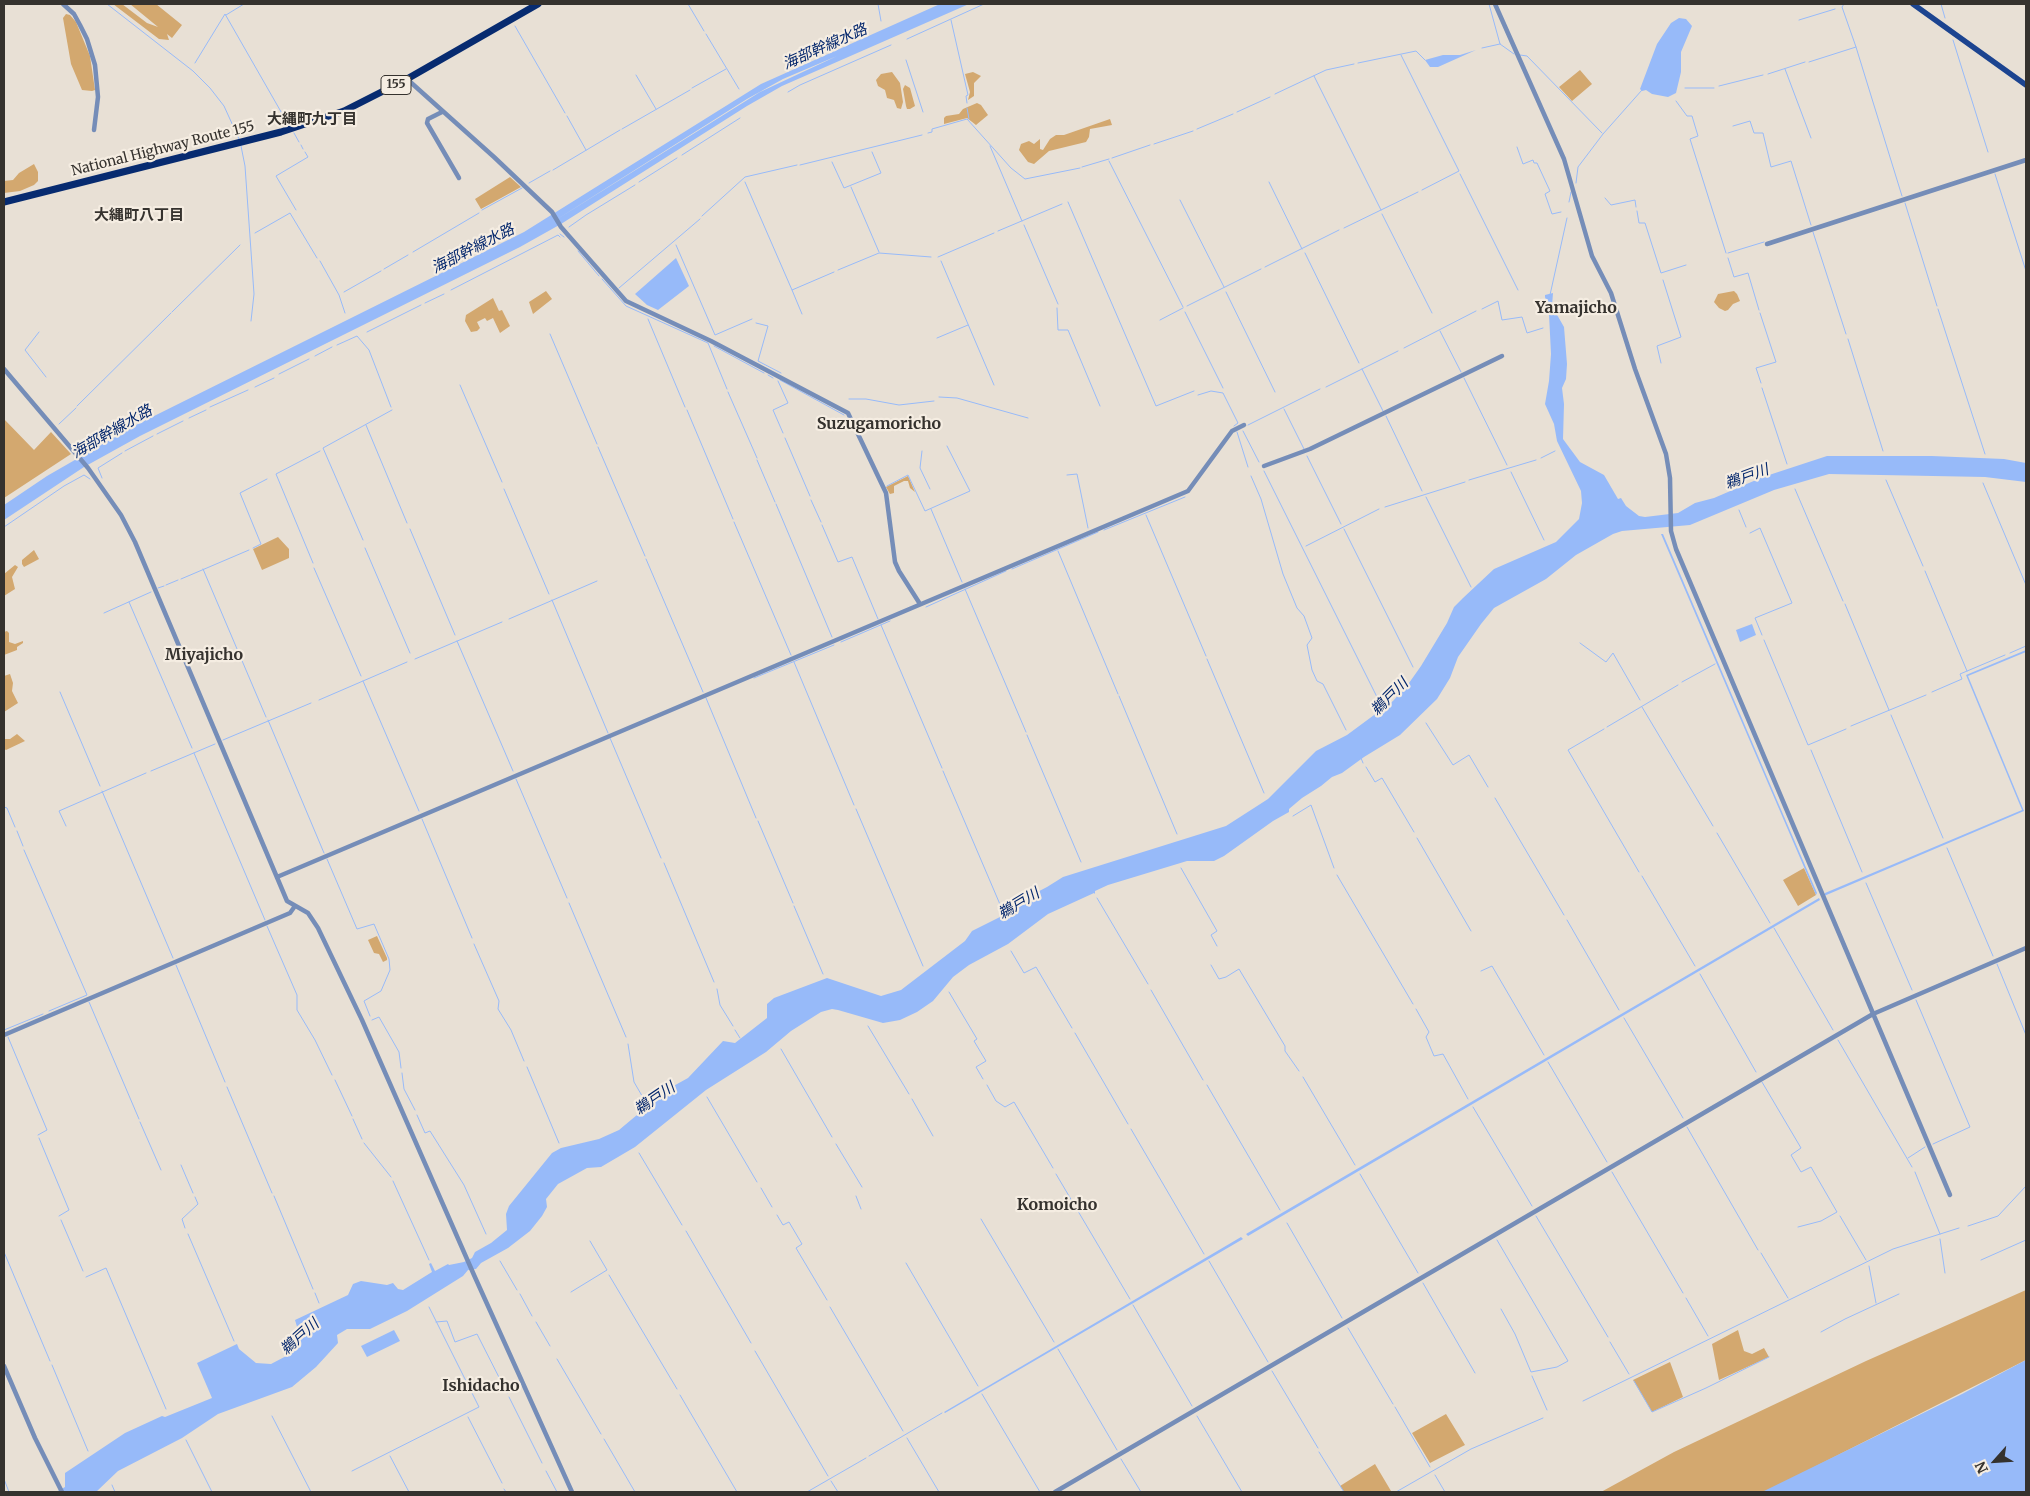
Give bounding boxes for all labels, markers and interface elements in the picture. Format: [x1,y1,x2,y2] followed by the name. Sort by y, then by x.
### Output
[780,20,870,74] water label: 海部幹線水路
[381,76,411,94] road number: 155
[267,111,357,129] district label: 大縄町九丁目
[70,118,256,180] street label: National Highway Route 155
[94,207,184,225] district label: 大縄町八丁目
[429,221,517,277] water label: 海部幹線水路
[1535,298,1617,318] district label: Yamajicho
[69,402,155,462] water label: 海部幹線水路
[817,414,941,434] district label: Suzugamoricho
[1723,461,1771,493] water label: 鵜戸川
[165,645,243,665] district label: Miyajicho
[1368,675,1412,719] water label: 鵜戸川
[995,885,1043,923] water label: 鵜戸川
[631,1079,679,1119] water label: 鵜戸川
[1017,1195,1097,1215] district label: Komoicho
[277,1315,323,1359] water label: 鵜戸川
[442,1376,520,1396] district label: Ishidacho
[1970,1436,2020,1486] north arrow
[1971,1459,1992,1476] text: N

